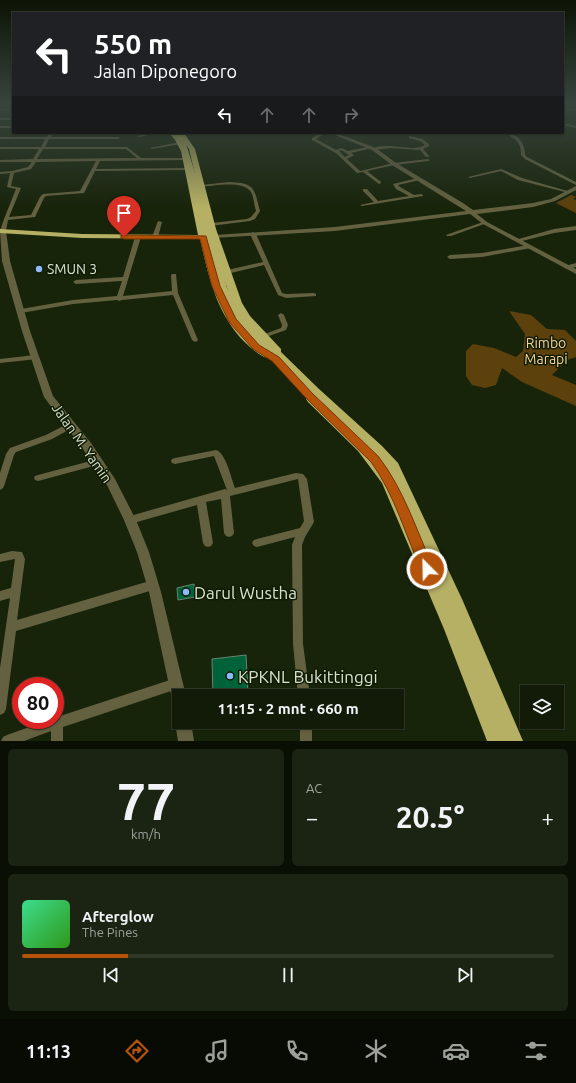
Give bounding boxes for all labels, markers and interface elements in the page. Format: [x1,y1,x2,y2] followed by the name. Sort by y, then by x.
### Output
[28,28,80,80] icon: left
[94,28,172,59] text: 550 m
[94,61,237,81] text: Jalan Diponegoro
[214,104,236,126] icon: left
[256,104,278,126] icon: ahead
[298,104,320,126] icon: ahead
[340,104,362,126] icon: right
[107,196,141,237] pin
[113,202,135,224] icon: arrive
[47,261,97,277] place label: SMUN 3
[34,264,44,274] marker: SMUN 3
[524,335,568,367] park label: Rimbo Marapi
[49,400,115,486] street label: Jalan M. Yamin
[406,548,448,590] position arrow
[194,583,297,602] place label: Darul Wustha
[181,587,191,597] marker: Darul Wustha
[238,667,378,686] place label: KPKNL Bukittinggi
[225,671,235,681] marker: KPKNL Bukittinggi
[12,677,64,729] speed limit sign: 80
[520,685,564,729] map controls
[520,685,564,729] button: layers
[217,700,359,717] text: 11:15 · 2 mnt · 660 m
[117,772,175,830] text: 77
[306,781,322,795] text: AC
[396,800,464,834] text: 20.5°
[306,805,318,830] text: −
[542,805,554,830] text: +
[131,827,161,841] text: km/h
[82,908,154,925] text: Afterglow
[82,925,138,939] text: The Pines
[100,964,122,986] icon: previous
[277,964,299,986] icon: pause
[454,964,476,986] icon: next
[123,1037,151,1065] icon: directions
[203,1037,231,1065] icon: music
[283,1037,311,1065] icon: phone
[362,1037,390,1065] icon: climate
[442,1037,470,1065] icon: car
[522,1037,550,1065] icon: filters
[26,1041,71,1061] text: 11:13

